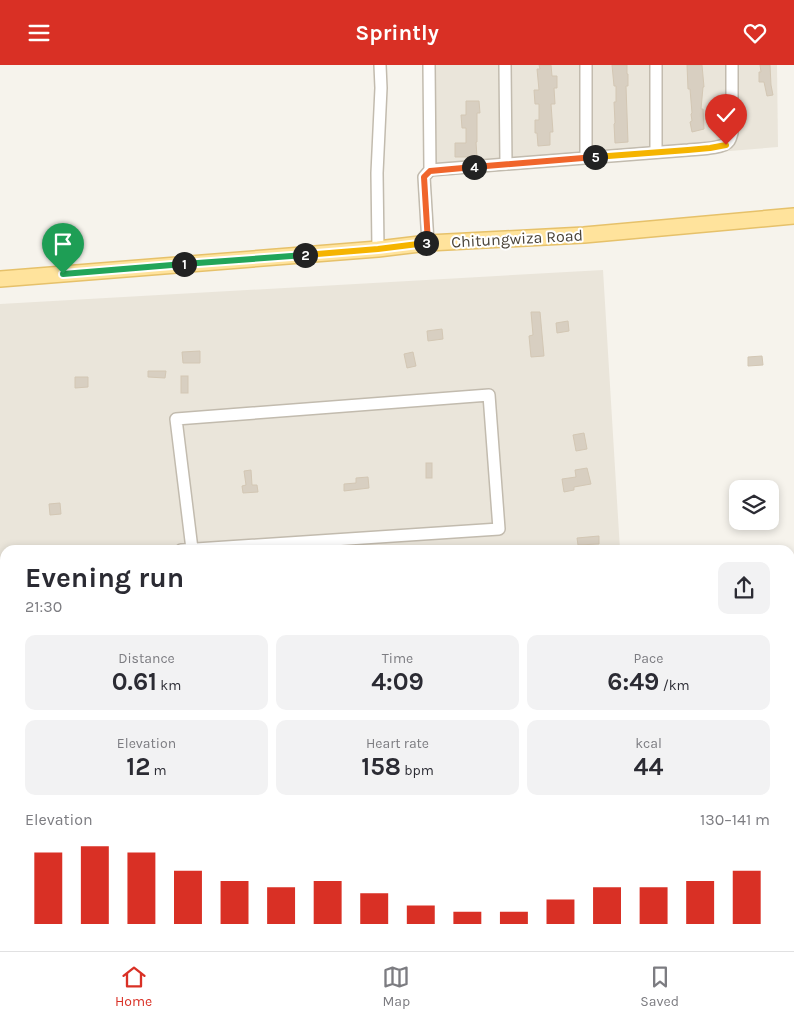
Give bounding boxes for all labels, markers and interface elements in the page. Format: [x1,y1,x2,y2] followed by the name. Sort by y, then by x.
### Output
[25,19,53,47] icon: menu
[741,19,769,47] icon: heart
[355,20,439,46] text: Sprintly
[705,94,747,145] pin
[712,101,740,129] icon: check
[582,145,608,169] pin: 5
[591,149,600,166] text: 5
[462,155,486,179] pin: 4
[470,159,479,176] text: 4
[42,223,84,274] pin
[451,226,583,251] street label: Chitungwiza Road
[49,230,77,258] icon: arrive
[414,231,438,255] pin: 3
[422,235,431,252] text: 3
[292,243,318,267] pin: 2
[301,247,310,264] text: 2
[172,251,196,277] pin: 1
[182,256,187,273] text: 1
[729,480,779,530] map controls
[729,480,779,530] button: layers
[25,561,184,594] text: Evening run
[718,562,770,614] button: share
[25,597,62,616] text: 21:30
[118,650,175,667] text: Distance
[382,650,413,667] text: Time
[634,650,663,667] text: Pace
[112,667,157,696] text: 0.61
[371,667,424,696] text: 4:09
[607,667,659,696] text: 6:49
[157,677,181,694] text: km
[659,677,690,694] text: /km
[117,735,176,752] text: Elevation
[366,735,429,752] text: Heart rate
[635,735,662,752] text: kcal
[126,752,150,781] text: 12
[361,752,401,781] text: 158
[634,752,663,781] text: 44
[150,762,167,779] text: m
[401,762,434,779] text: bpm
[25,810,93,829] text: Elevation
[700,810,770,829] text: 130–141 m
[115,963,152,1010] tab: Home
[382,963,410,1010] tab: Map
[640,963,679,1010] tab: Saved

